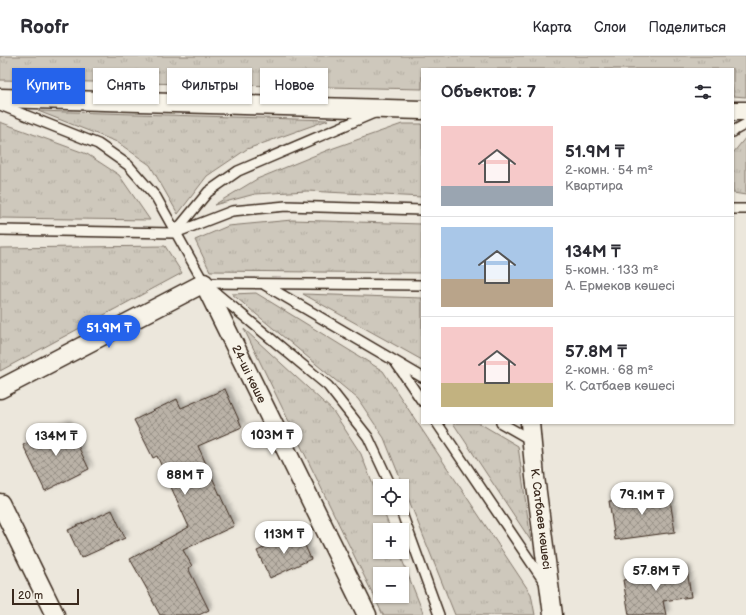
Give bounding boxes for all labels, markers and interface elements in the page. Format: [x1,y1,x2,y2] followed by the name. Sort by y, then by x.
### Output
[20,16,69,39] text: Roofr
[532,19,572,36] text: Карта
[594,19,626,36] text: Слои
[648,19,726,36] text: Поделиться
[12,68,85,104] chip: Купить
[93,68,159,104] chip: Снять
[167,68,252,104] chip: Фильтры
[260,68,328,104] chip: Новое
[692,81,714,103] icon: filters
[441,82,536,102] text: Объектов: 7
[473,142,521,190] icon: home
[565,142,624,162] text: 51.9M ₸
[565,162,653,178] text: 2-комн. · 54 m²
[565,178,623,194] text: Квартира
[565,242,621,262] text: 134M ₸
[473,243,521,291] icon: home
[565,262,659,278] text: 5-комн. · 133 m²
[565,278,675,294] text: А. Ермеков көшесі
[72,315,146,349] pin: 51.9M ₸
[86,320,132,336] text: 51.9M ₸
[565,342,627,362] text: 57.8M ₸
[228,343,269,406] street label: 24-ші көше
[473,343,521,391] icon: home
[565,362,653,378] text: 2-комн. · 68 m²
[565,378,675,394] text: К. Сатбаев көшесі
[239,422,305,456] pin: 103M ₸
[23,423,89,457] pin: 134M ₸
[251,427,293,443] text: 103M ₸
[35,428,77,444] text: 134M ₸
[157,462,213,496] pin: 88M ₸
[166,467,204,483] text: 88M ₸
[527,468,554,570] street label: К. Сатбаев көшесі
[373,479,409,603] map controls
[373,479,409,515] button: locate
[605,482,679,516] pin: 79.1M ₸
[620,487,664,503] text: 79.1M ₸
[251,521,317,555] pin: 113M ₸
[373,523,409,559] button: +
[264,526,304,542] text: 113M ₸
[619,558,693,592] pin: 57.8M ₸
[632,563,680,579] text: 57.8M ₸
[373,567,409,603] button: −
[12,587,79,606] scale bar
[18,589,43,602] text: 20 m

